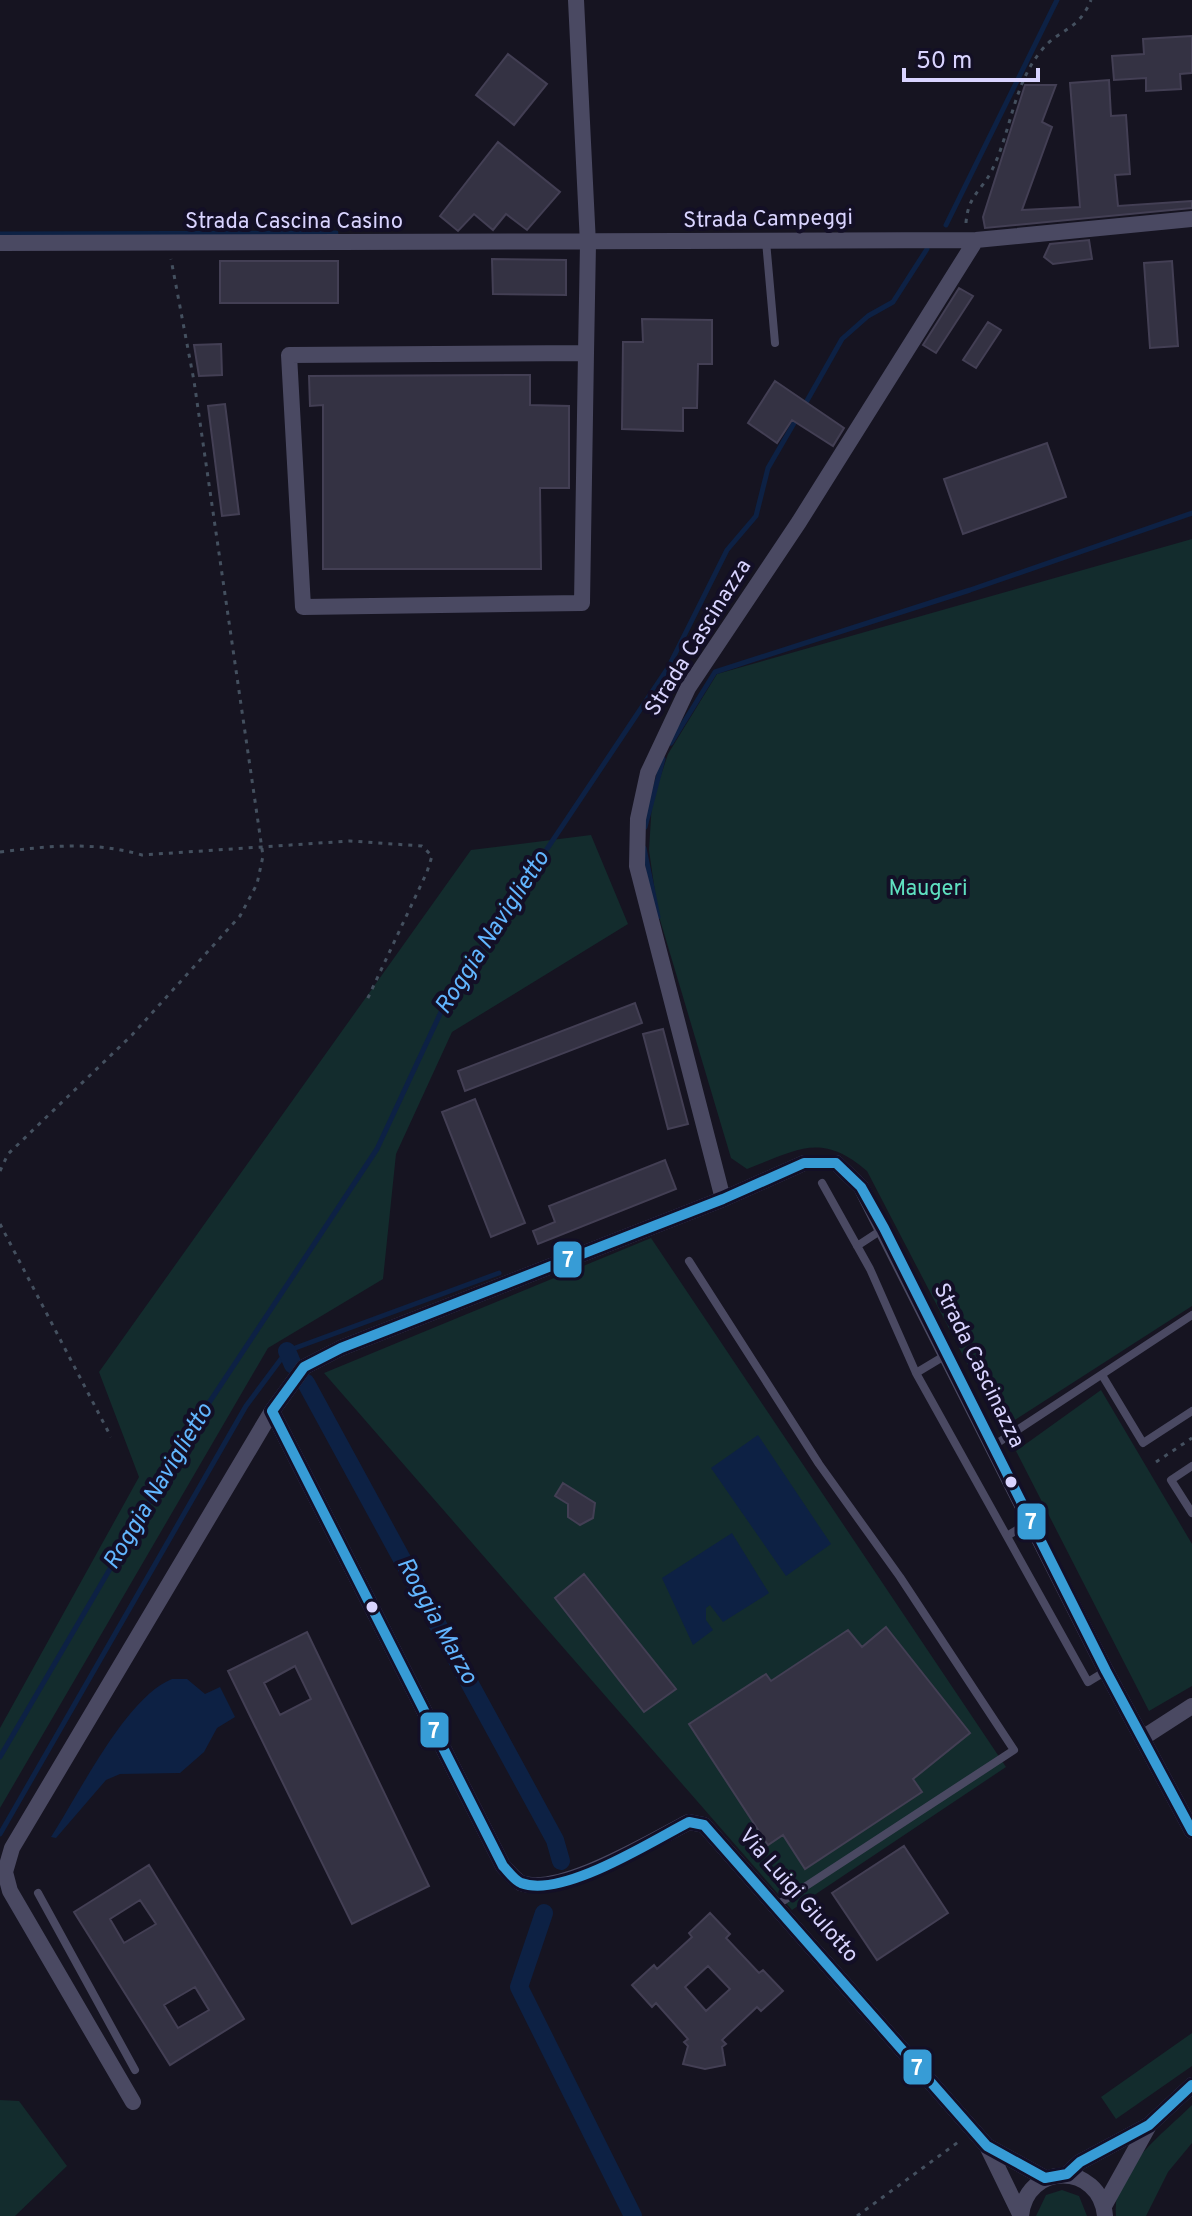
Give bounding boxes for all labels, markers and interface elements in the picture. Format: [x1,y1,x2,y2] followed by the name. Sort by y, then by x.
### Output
[904,32,1038,82] scale bar
[916,47,972,77] text: 50 m
[683,205,853,235] street label: Strada Campeggi
[185,209,403,236] street label: Strada Cascina Casino
[640,555,758,721] street label: Strada Cascinazza
[429,845,557,1020] water label: Roggia Naviglietto
[888,876,968,903] park label: Maugeri
[552,1240,583,1279] line badge: 7
[562,1248,574,1275] text: 7
[926,1279,1030,1453] street label: Strada Cascinazza
[98,1398,221,1576] water label: Roggia Naviglietto
[1003,1474,1019,1490] unlabelled marker
[1016,1502,1047,1541] line badge: 7
[1025,1510,1037,1537] text: 7
[389,1552,483,1690] water label: Roggia Marzo
[364,1599,380,1615] unlabelled marker
[419,1711,450,1749] line badge: 7
[428,1719,440,1746] text: 7
[732,1823,864,1969] street label: Via Luigi Giulotto
[902,2048,933,2086] line badge: 7
[911,2056,923,2083] text: 7

